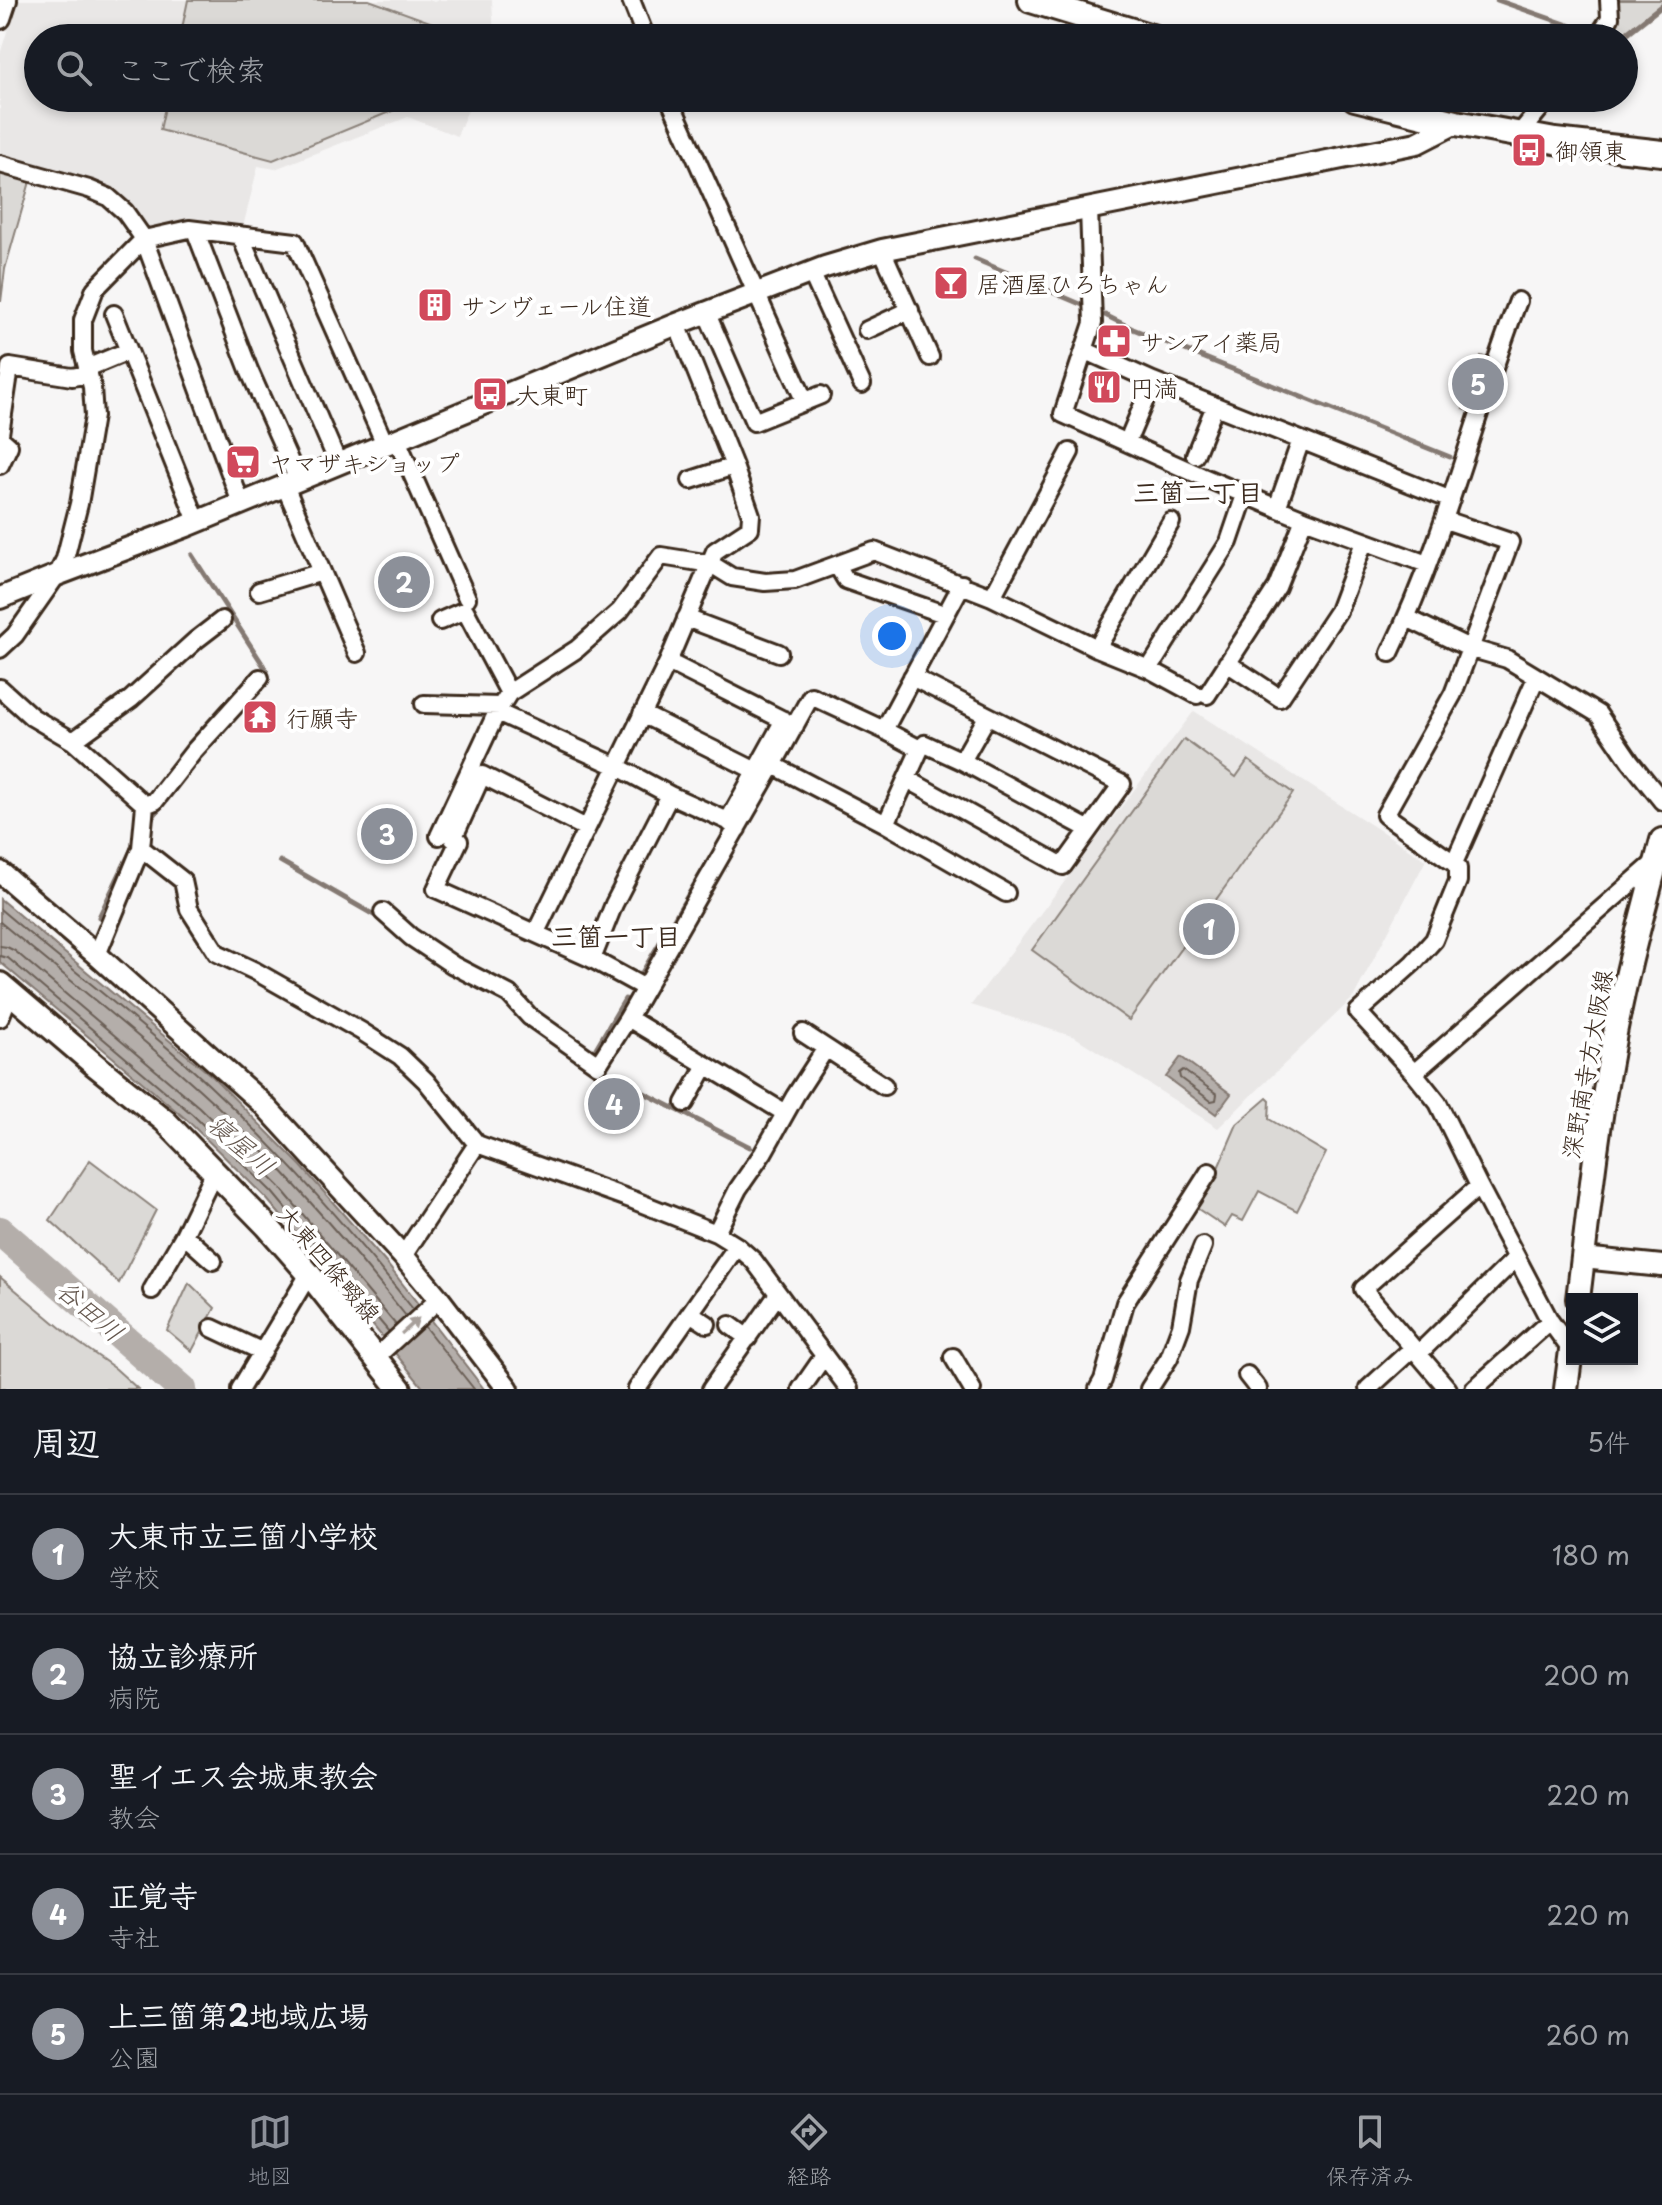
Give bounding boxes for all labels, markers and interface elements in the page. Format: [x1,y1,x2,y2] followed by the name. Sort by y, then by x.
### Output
[24,24,1638,112] search box
[52,46,96,90] icon: search
[116,46,266,91] text: ここで検索
[1510,131,1548,169] bus stop icon: 御領東
[1555,132,1627,168] place label: 御領東
[932,264,970,302] bar icon: 居酒屋ひろちゃん
[977,265,1169,301] place label: 居酒屋ひろちゃん
[416,286,454,324] building icon: サンヴェール住道
[461,287,652,323] place label: サンヴェール住道
[1095,322,1133,360] pharmacy icon: サンアイ薬局
[1140,323,1283,359] place label: サンアイ薬局
[1452,354,1504,414] pin: 5
[1085,368,1123,406] restaurant icon: 円満
[1130,369,1178,405] place label: 円満
[471,375,509,413] bus stop icon: 大東町
[516,376,588,412] place label: 大東町
[224,443,262,481] supermarket icon: ヤマザキショップ
[269,444,460,480] place label: ヤマザキショップ
[1133,472,1263,511] district label: 三箇二丁目
[378,552,430,612] pin: 2
[872,616,912,656] your location
[241,698,279,736] temple icon: 行願寺
[286,699,358,735] place label: 行願寺
[361,804,413,864] pin: 3
[1183,899,1235,959] pin: 1
[551,916,681,955] district label: 三箇一丁目
[1552,966,1620,1162] street label: 深野南寺方大阪線
[588,1074,640,1134] pin: 4
[200,1104,284,1184] water label: 寝屋川
[270,1196,390,1330] street label: 大東四條畷線
[49,1270,133,1350] water label: 谷田川
[1566,1293,1638,1365] map controls
[1566,1293,1638,1365] button: layers
[401,1317,420,1335] one-way arrow
[32,1415,100,1467] text: 周辺
[1587,1422,1630,1461] text: 5件
[108,1512,378,1557] text: 大東市立三箇小学校
[52,1535,64,1574] text: 1
[1552,1535,1630,1574] text: 180 m
[108,1557,160,1596] text: 学校
[108,1632,258,1677] text: 協立診療所
[49,1655,67,1694] text: 2
[1543,1655,1630,1694] text: 200 m
[108,1677,160,1716] text: 病院
[108,1752,378,1797] text: 聖イエス会城東教会
[49,1775,67,1814] text: 3
[1546,1775,1630,1814] text: 220 m
[108,1797,160,1836] text: 教会
[108,1872,198,1917] text: 正覚寺
[49,1895,67,1934] text: 4
[1546,1895,1630,1934] text: 220 m
[108,1917,160,1956] text: 寺社
[108,1992,369,2037] text: 上三箇第2地域広場
[50,2015,66,2054] text: 5
[1546,2015,1630,2054] text: 260 m
[108,2037,160,2076] text: 公園
[248,2110,292,2191] tab: 地図
[787,2110,831,2191] tab: 経路
[1326,2110,1414,2191] tab: 保存済み

